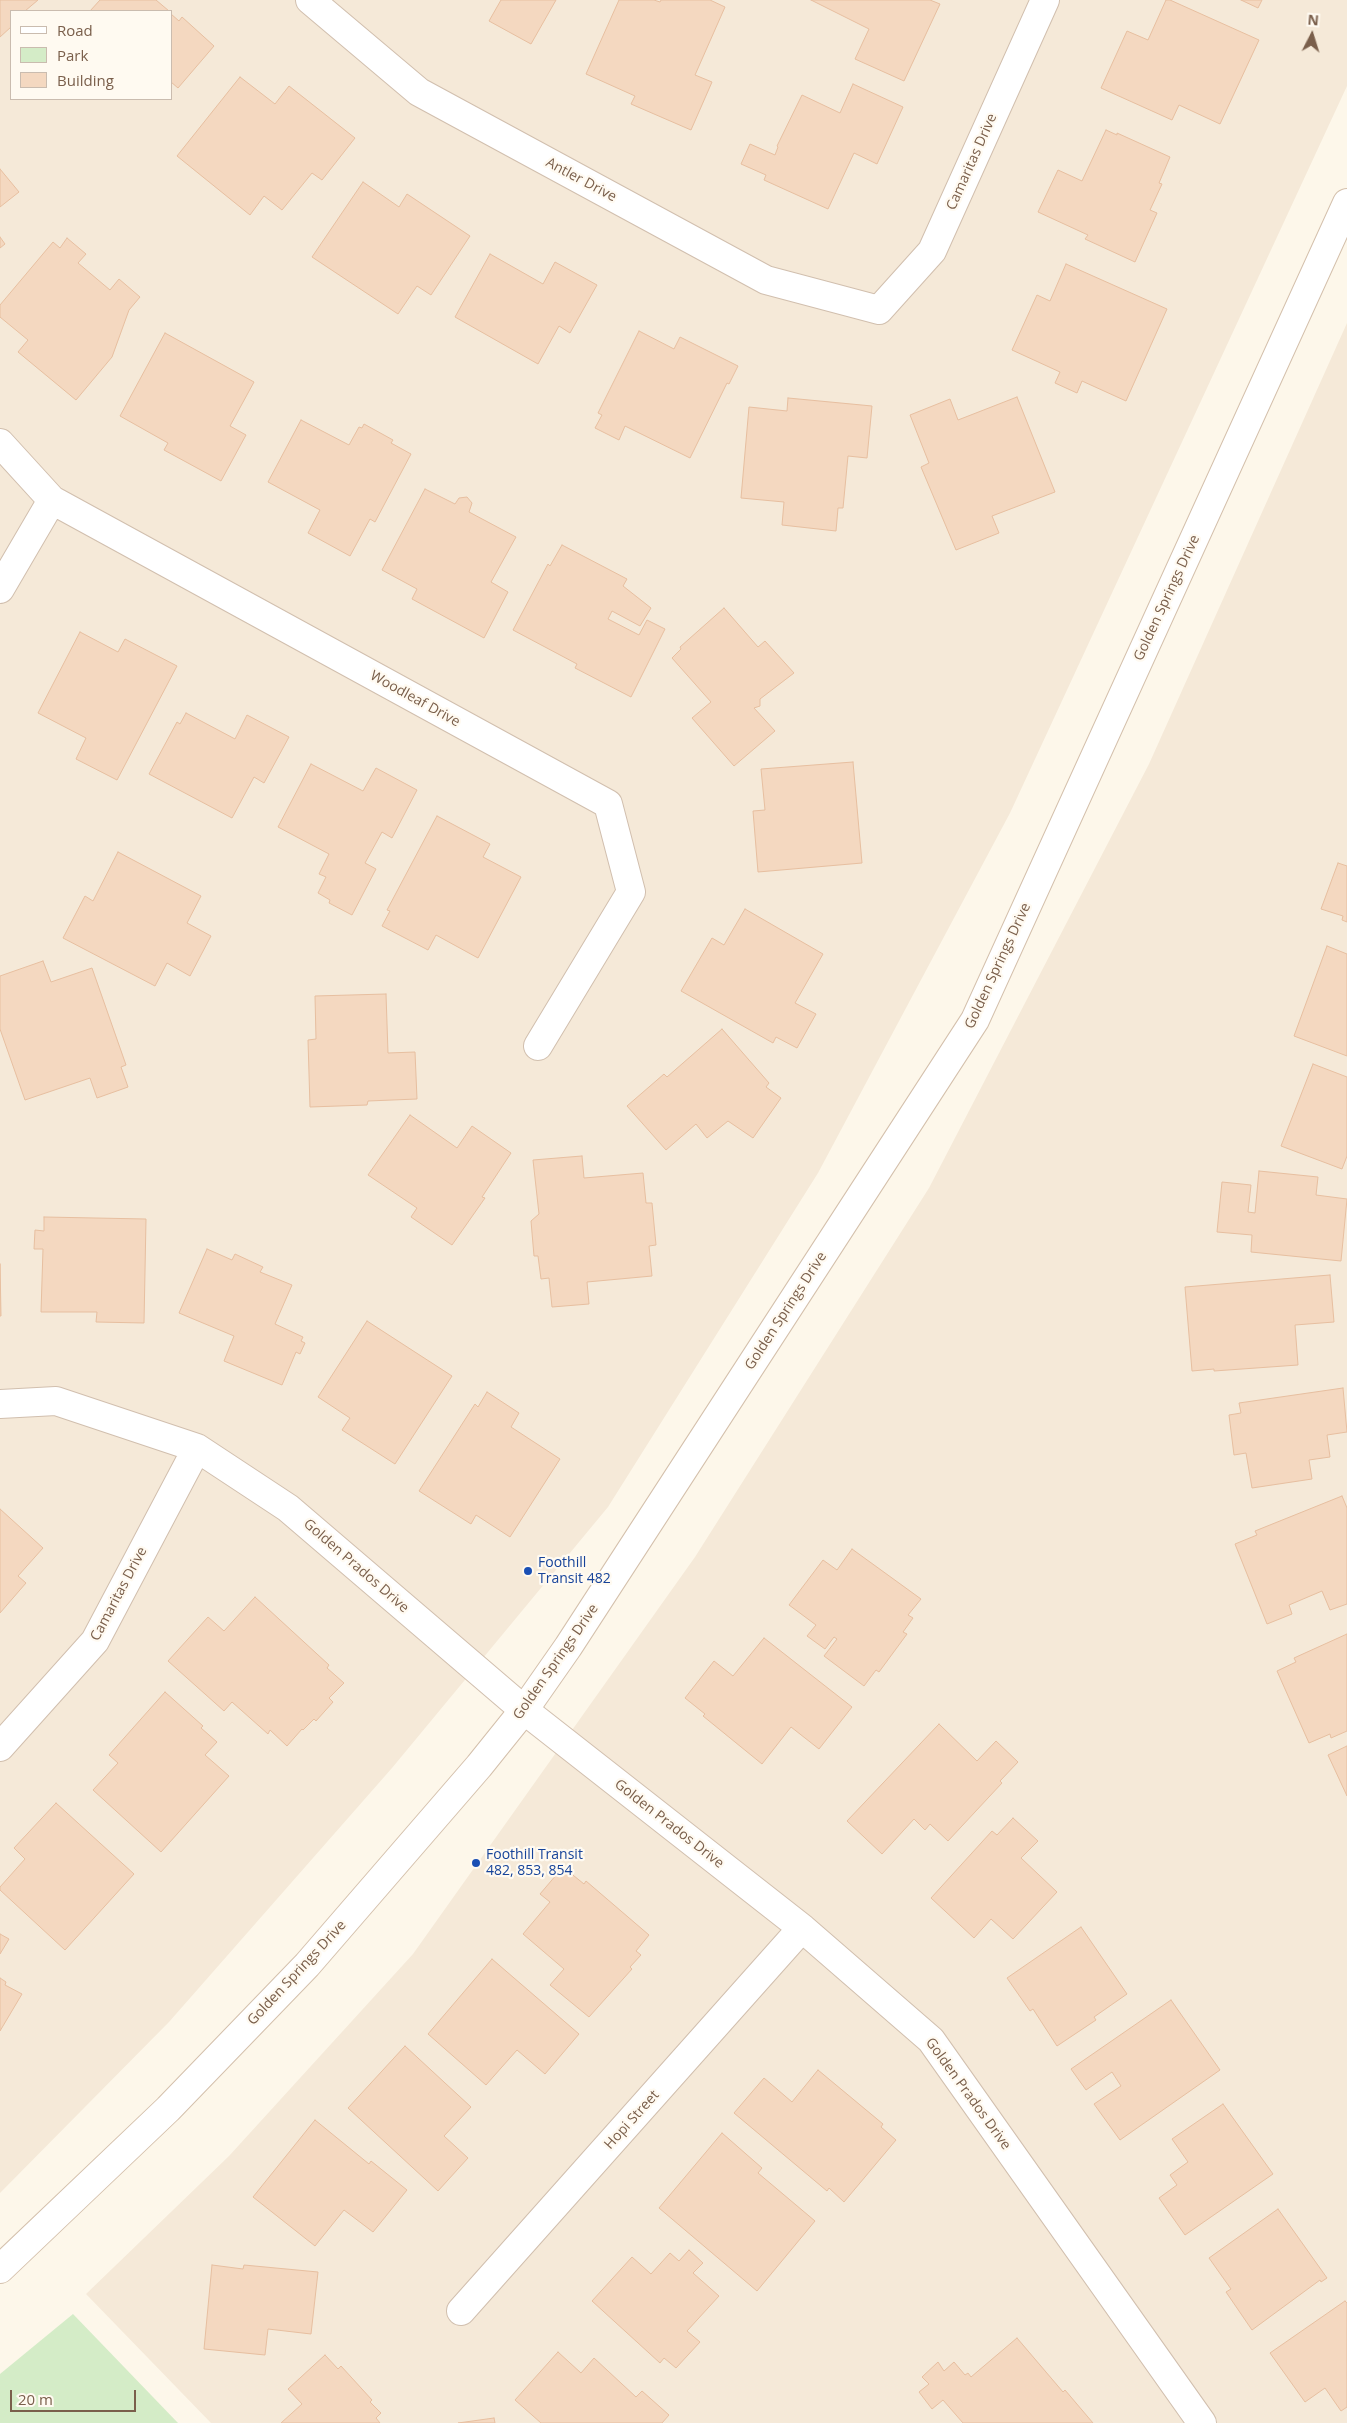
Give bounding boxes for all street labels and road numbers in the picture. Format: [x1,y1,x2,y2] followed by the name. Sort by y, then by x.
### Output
[943,111,1001,213] street label: Camaritas Drive
[543,154,619,206] street label: Antler Drive
[1130,532,1204,664] street label: Golden Springs Drive
[367,667,463,731] street label: Woodleaf Drive
[961,900,1035,1032] street label: Golden Springs Drive
[742,1249,830,1373] street label: Golden Springs Drive
[300,1516,412,1616] street label: Golden Prados Drive
[87,1544,151,1644] street label: Camaritas Drive
[510,1601,602,1723] street label: Golden Springs Drive
[611,1776,727,1872] street label: Golden Prados Drive
[244,1917,350,2029] street label: Golden Springs Drive
[922,2035,1014,2153] street label: Golden Prados Drive
[601,2087,663,2153] street label: Hopi Street

